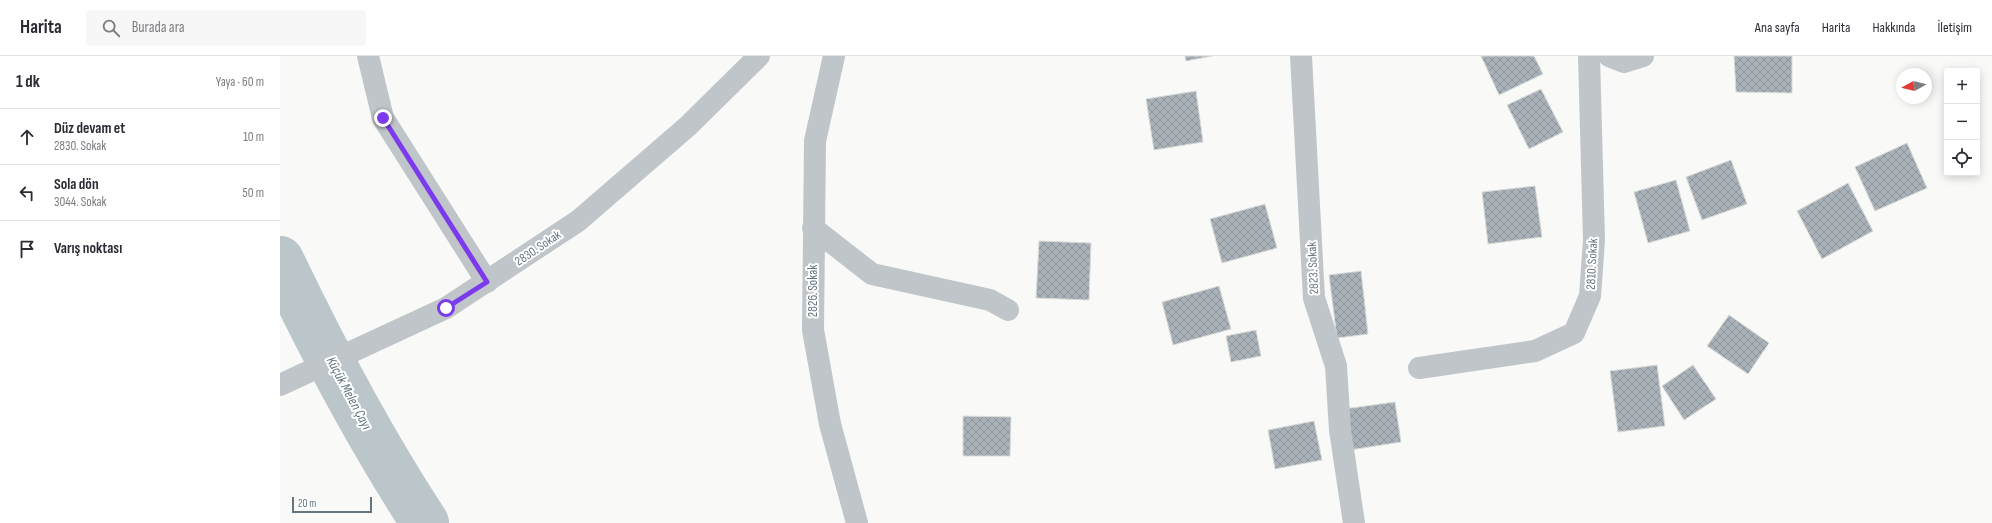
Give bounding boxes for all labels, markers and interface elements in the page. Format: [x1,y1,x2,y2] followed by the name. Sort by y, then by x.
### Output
[86,10,366,46] search box
[20,16,62,39] text: Harita
[100,17,122,39] icon: search
[132,18,184,37] text: Burada ara
[1755,19,1800,36] text: Ana sayfa
[1822,19,1850,36] text: Harita
[1872,19,1915,36] text: Hakkında
[1937,19,1972,36] text: İletişim
[1896,68,1932,104] north arrow
[1944,68,1980,176] map controls
[1944,68,1980,104] button: +
[16,72,40,92] text: 1 dk
[216,74,264,90] text: Yaya · 60 m
[1944,104,1980,140] button: −
[374,109,392,127] route end
[54,119,125,138] text: Düz devam et
[16,126,38,148] icon: ahead
[243,129,264,145] text: 10 m
[54,138,106,154] text: 2830. Sokak
[1944,140,1980,176] button: locate
[54,175,99,194] text: Sola dön
[16,182,38,204] icon: left
[243,185,264,201] text: 50 m
[54,194,107,210] text: 3044. Sokak
[512,227,564,269] street label: 2830. Sokak
[16,238,38,260] icon: arrive
[1583,238,1601,290] street label: 2810. Sokak
[54,239,122,258] text: Varış noktası
[1304,241,1322,295] street label: 2823. Sokak
[805,265,821,317] street label: 2826. Sokak
[437,299,455,317] route start
[323,354,376,433] water label: Küçük Melen Çayı
[292,495,372,514] scale bar
[298,497,316,510] text: 20 m

